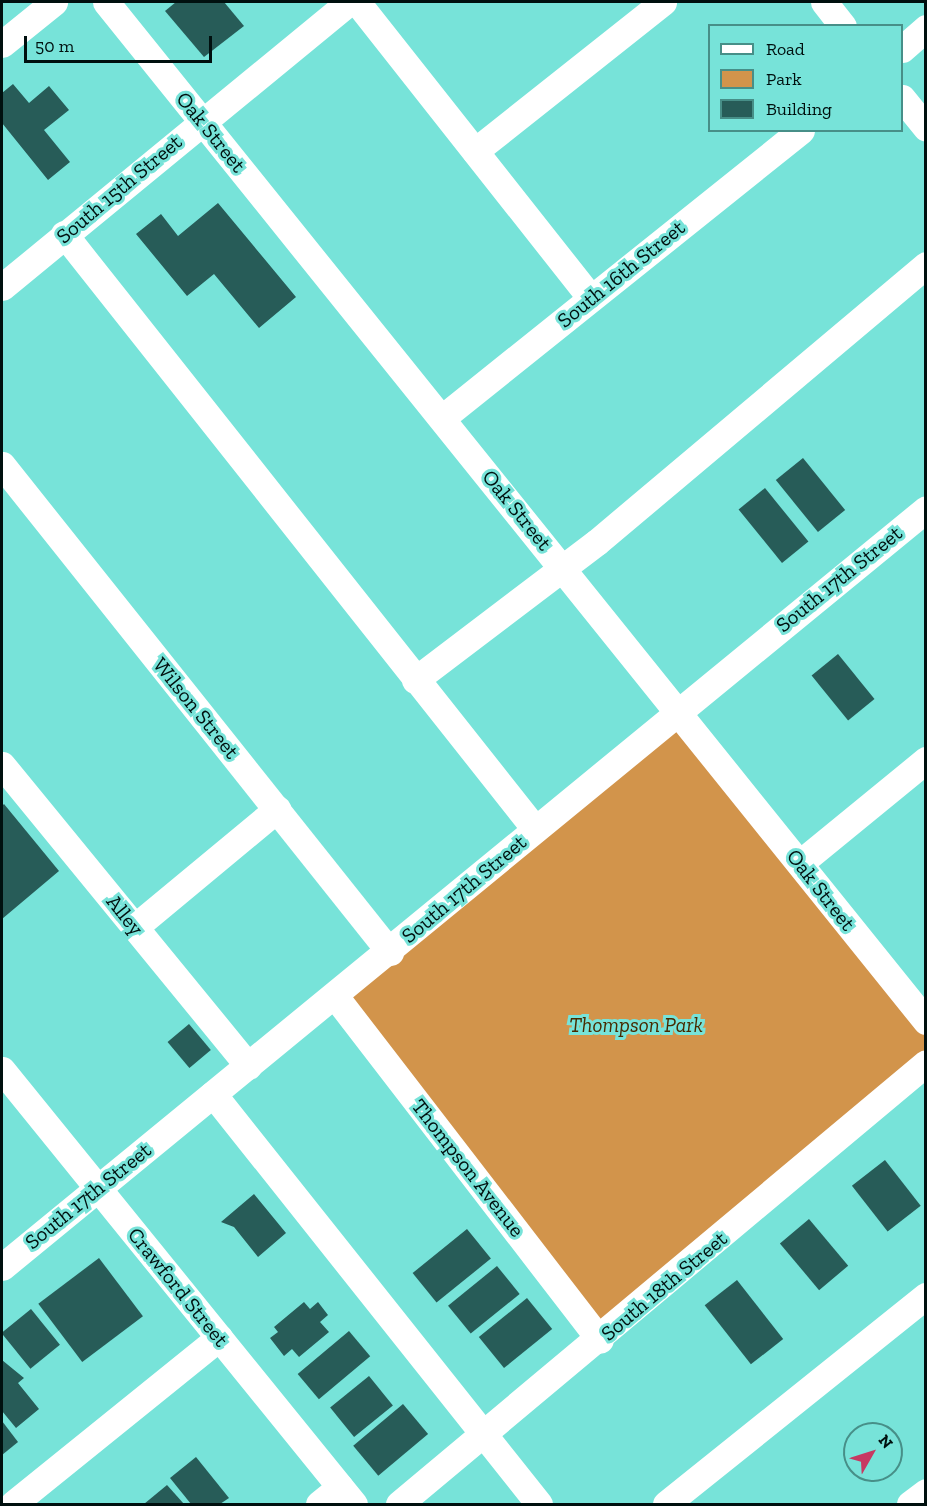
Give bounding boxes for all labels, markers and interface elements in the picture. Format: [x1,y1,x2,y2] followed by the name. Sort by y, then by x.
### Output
[27,24,214,62] scale bar
[708,24,903,132] legend
[35,35,74,57] text: 50 m
[766,38,805,60] text: Road
[766,68,802,90] text: Park
[171,87,251,177] street label: Oak Street
[766,98,832,120] text: Building
[51,129,187,249] street label: South 15th Street
[552,215,690,333] street label: South 16th Street
[477,465,557,555] street label: Oak Street
[771,520,907,638] street label: South 17th Street
[148,652,244,764] street label: Wilson Street
[396,829,532,949] street label: South 17th Street
[781,844,861,936] street label: Oak Street
[101,890,149,940] street label: Alley
[569,1012,703,1038] park label: Thompson Park
[406,1094,530,1242] street label: Thompson Avenue
[20,1137,156,1255] street label: South 17th Street
[122,1222,234,1352] street label: Crawford Street
[596,1226,732,1346] street label: South 18th Street
[843,1422,903,1482] north arrow
[875,1431,897,1452] text: N

